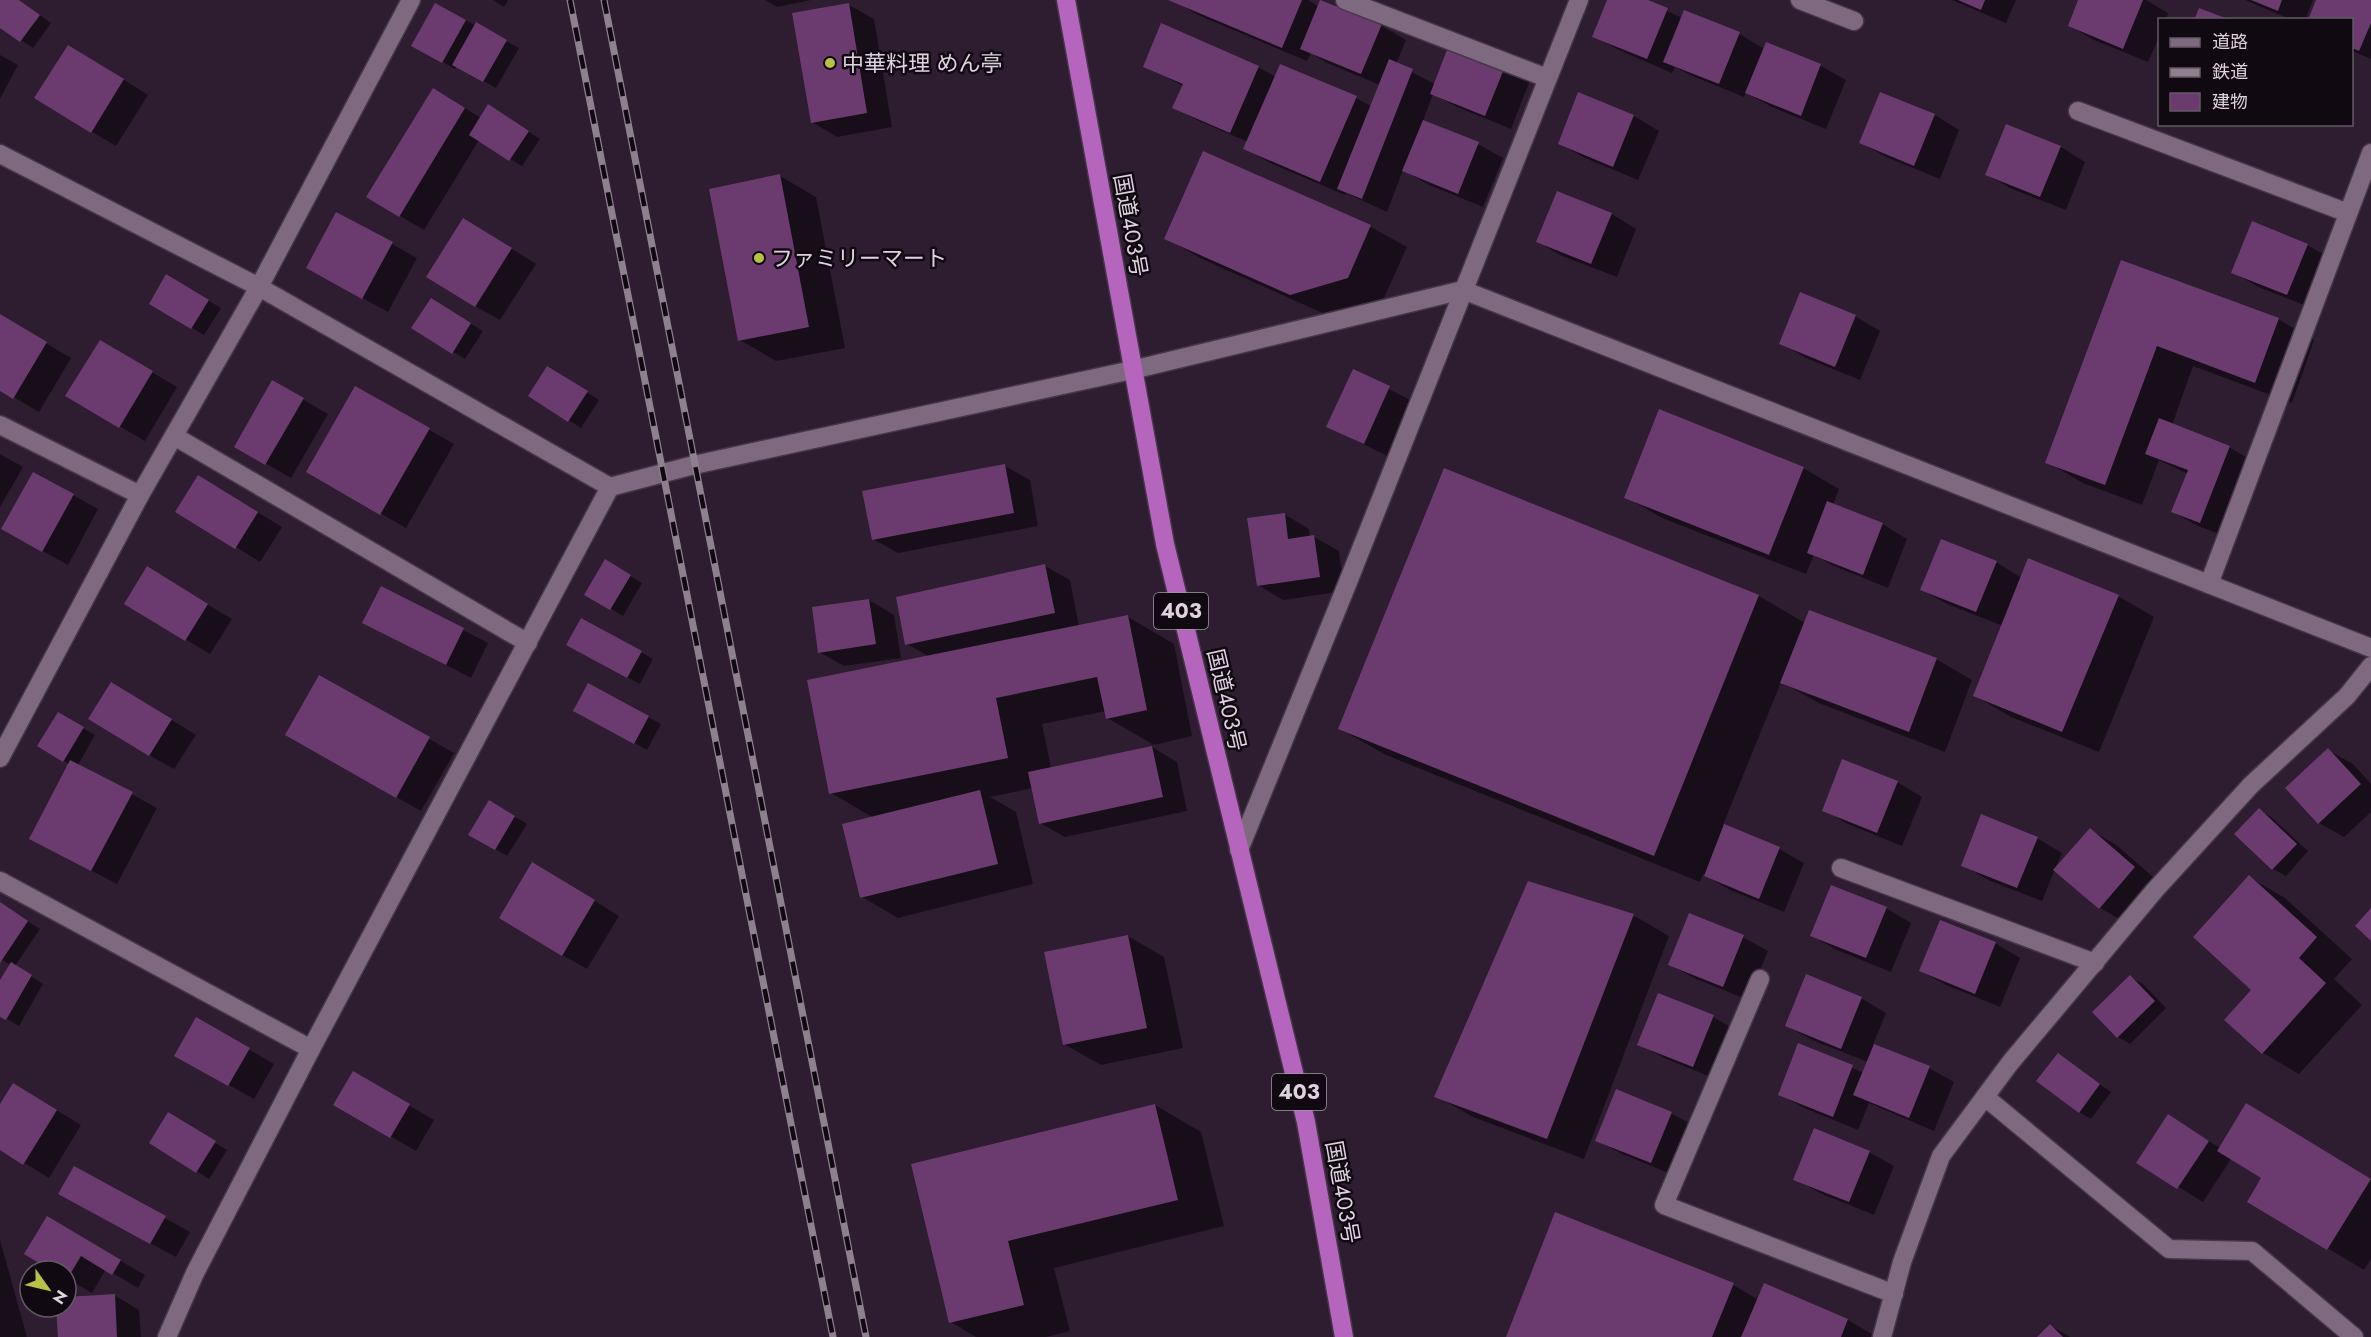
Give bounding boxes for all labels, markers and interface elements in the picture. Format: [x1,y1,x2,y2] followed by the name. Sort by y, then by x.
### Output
[2158,18,2353,126] legend
[2212,29,2248,55] text: 道路
[842,47,1003,79] place label: 中華料理 めん亭
[823,56,837,70] marker: 中華料理 めん亭
[2212,59,2248,85] text: 鉄道
[2212,89,2248,115] text: 建物
[1106,171,1156,279] street label: 国道403号
[771,242,947,274] place label: ファミリーマート
[752,251,766,265] marker: ファミリーマート
[1154,593,1208,629] road number: 403
[1200,646,1254,754] street label: 国道403号
[1272,1074,1326,1110] road number: 403
[1318,1138,1368,1246] street label: 国道403号
[18,1259,78,1319] north arrow
[47,1285,73,1309] text: N

